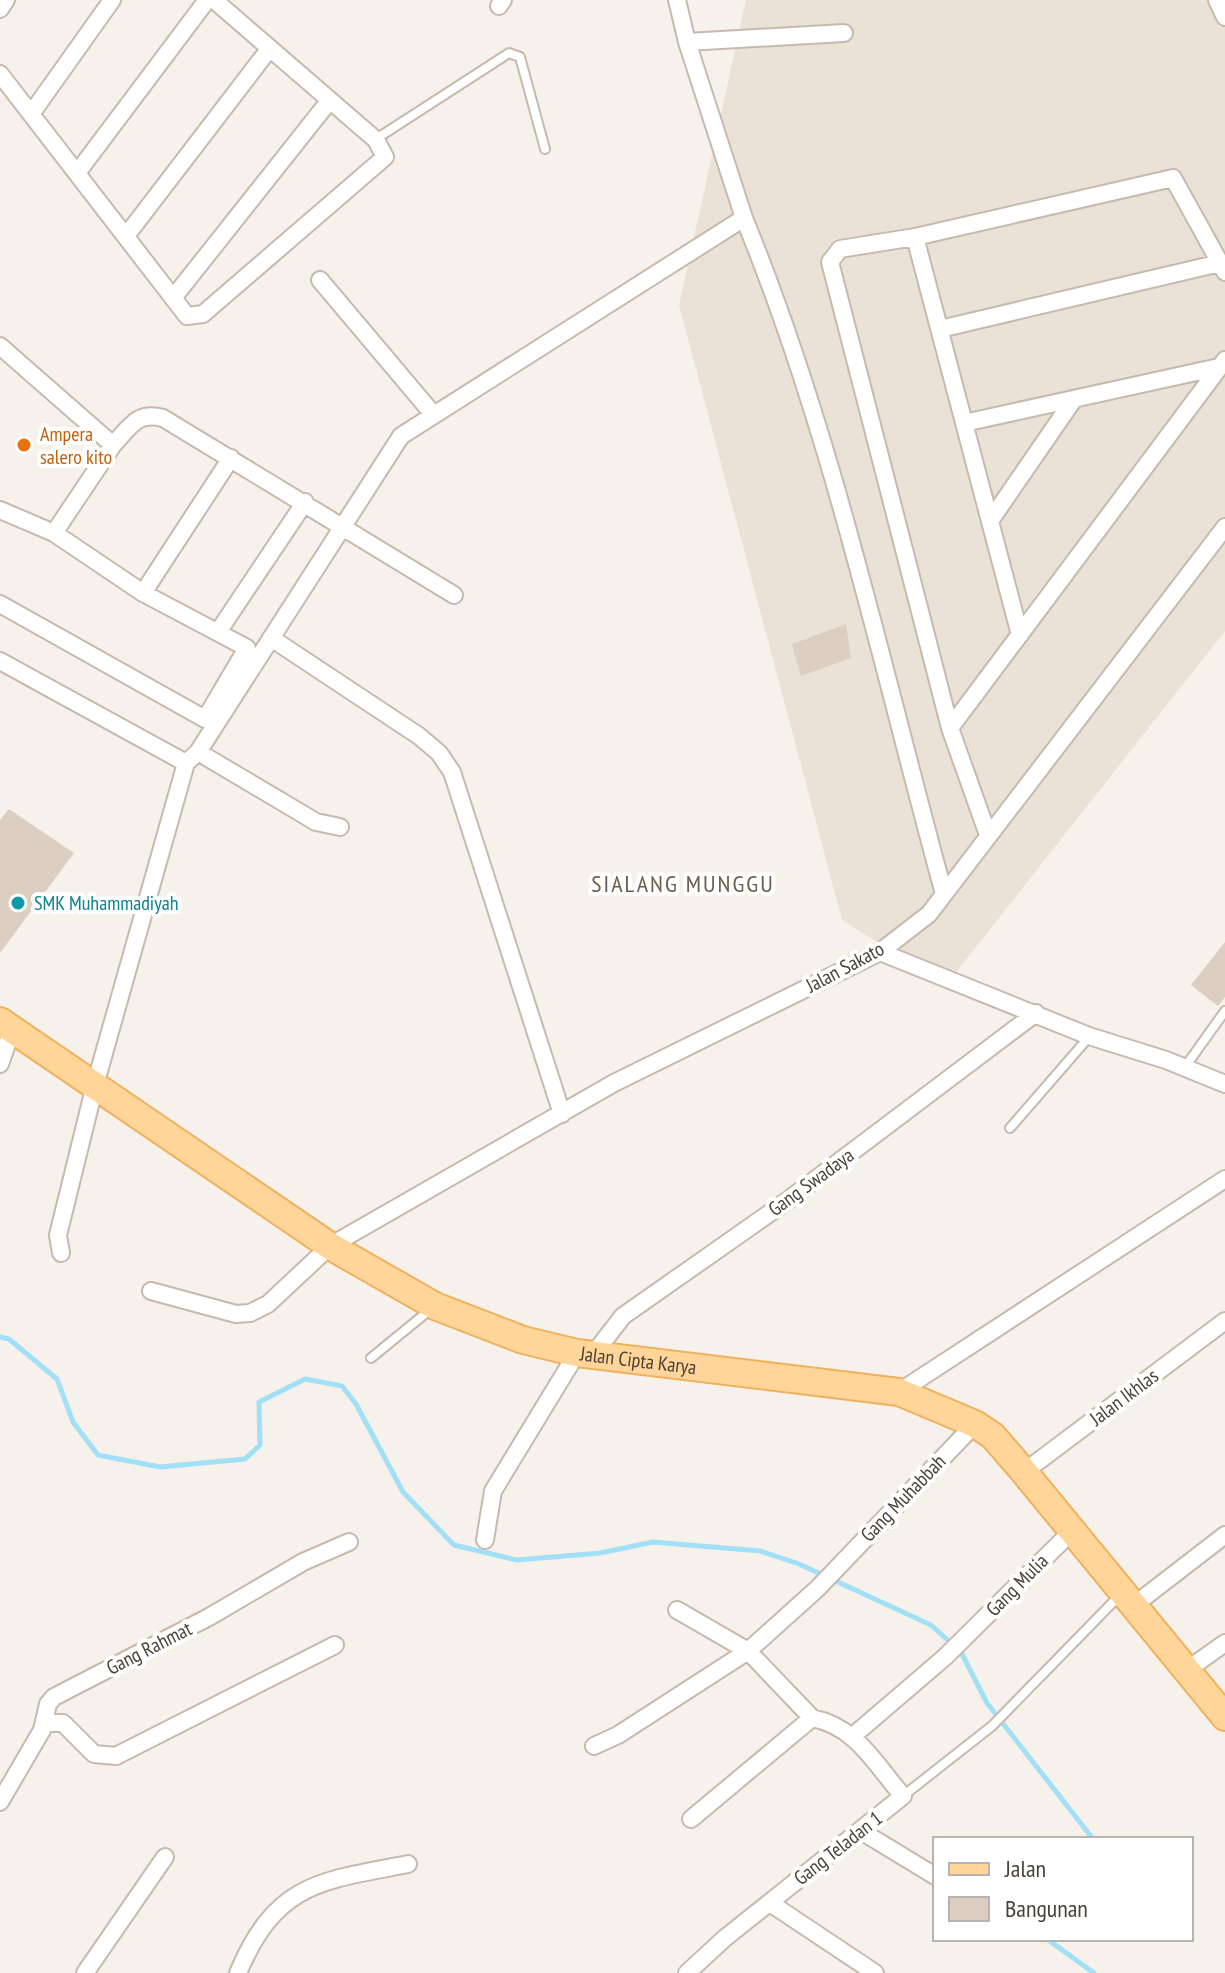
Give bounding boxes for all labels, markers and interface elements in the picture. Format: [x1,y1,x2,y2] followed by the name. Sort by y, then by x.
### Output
[40,421,112,470] place label: Ampera salero kito
[15,436,33,454] marker: Ampera salero kito
[591,868,775,899] district label: SIALANG MUNGGU
[34,890,179,916] place label: SMK Muhammadiyah
[9,894,27,912] marker: SMK Muhammadiyah
[801,936,889,999] street label: Jalan Sakato
[763,1142,859,1222] street label: Gang Swadaya
[578,1340,698,1380] street label: Jalan Cipta Karya
[1084,1363,1164,1432] street label: Jalan Ikhlas
[855,1449,951,1547] street label: Gang Muhabbah
[980,1548,1054,1622] street label: Gang Mulia
[102,1615,197,1681] street label: Gang Rahmat
[788,1805,888,1891] street label: Gang Teladan 1
[933,1837,1193,1941] legend
[1004,1853,1046,1884] text: Jalan
[1005,1893,1088,1924] text: Bangunan

